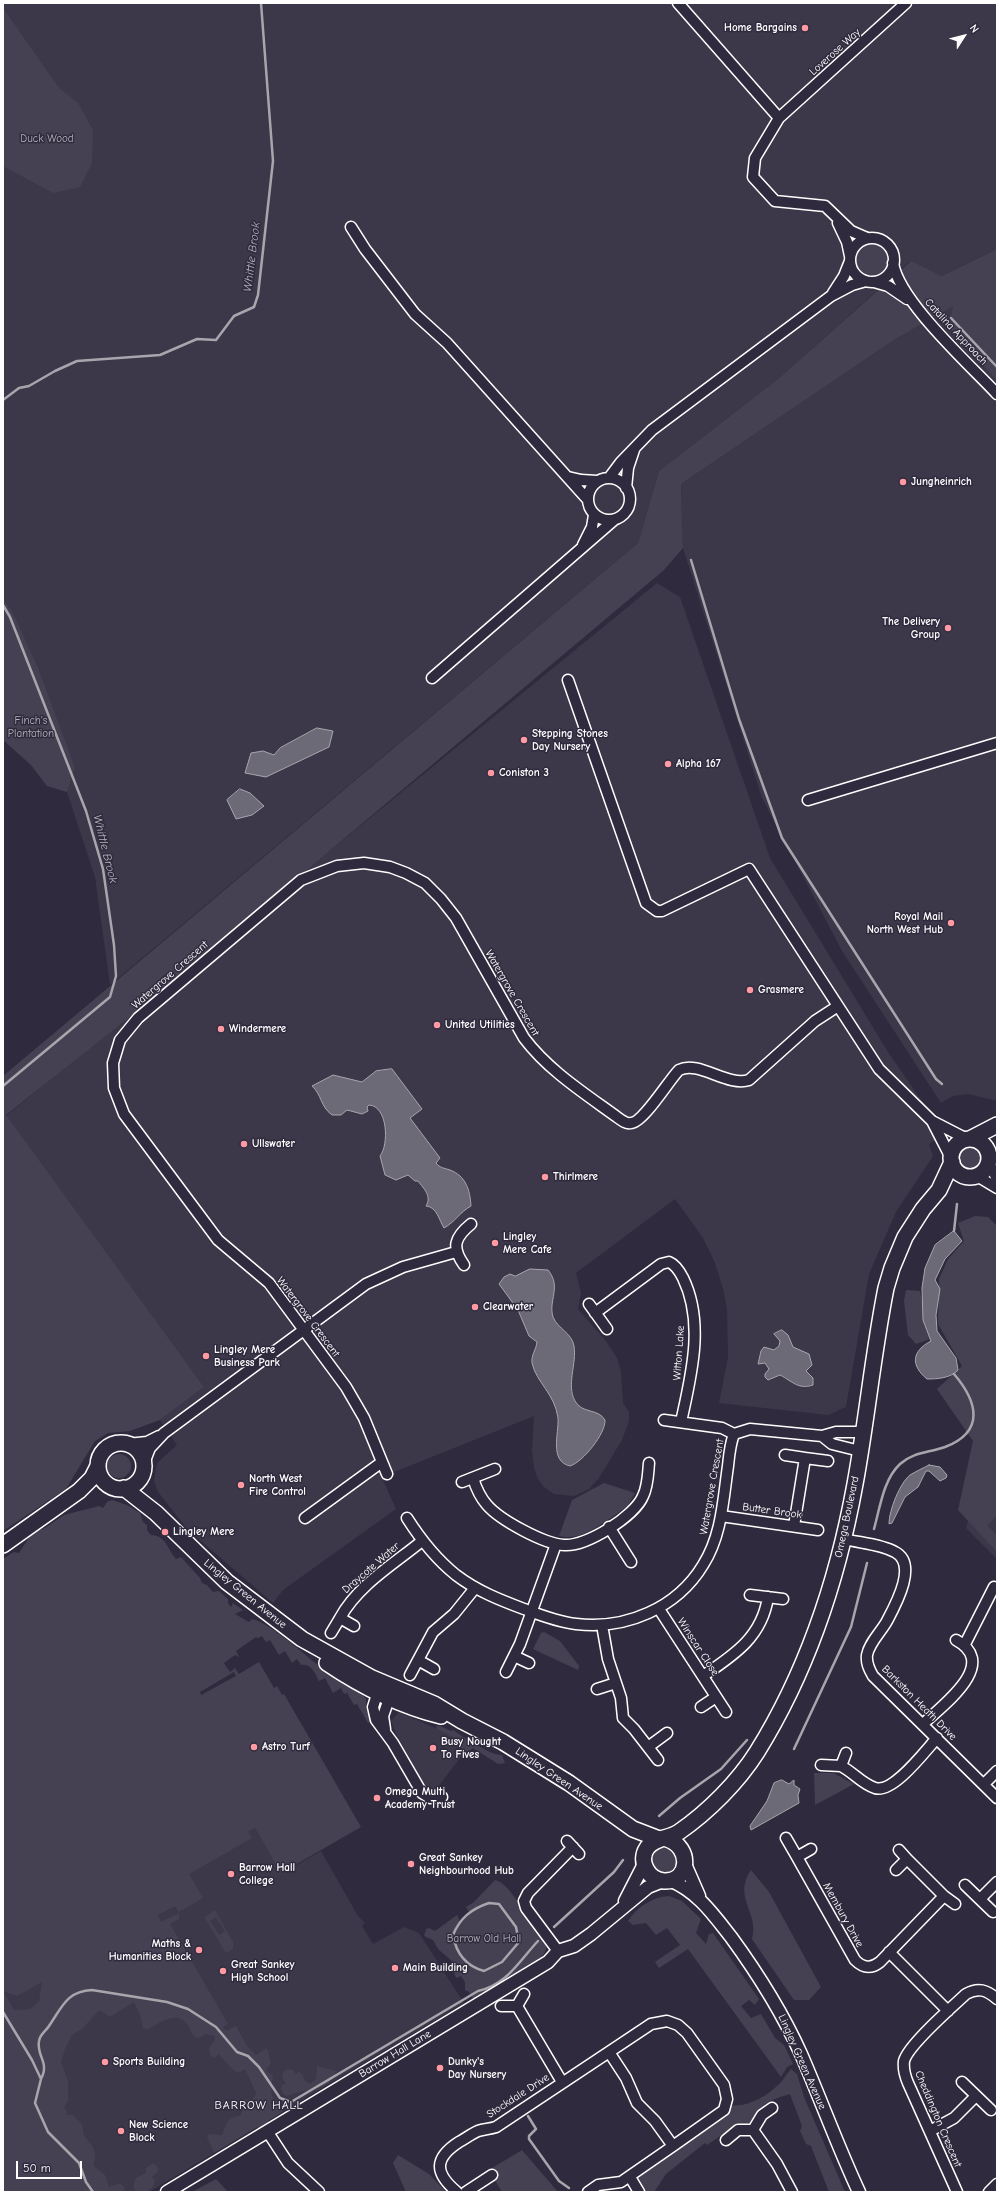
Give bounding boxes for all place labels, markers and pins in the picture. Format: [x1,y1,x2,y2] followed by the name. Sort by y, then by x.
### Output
[724,21,797,35] place label: Home Bargains
[800,23,810,33] marker: Home Bargains
[911,475,972,489] place label: Jungheinrich
[898,477,908,487] marker: Jungheinrich
[882,615,940,641] place label: The Delivery Group
[943,623,953,633] marker: The Delivery Group
[532,727,608,753] place label: Stepping Stones Day Nursery
[519,735,529,745] marker: Stepping Stones Day Nursery
[676,757,721,771] place label: Alpha 167
[663,759,673,769] marker: Alpha 167
[499,766,549,780] place label: Coniston 3
[486,768,496,778] marker: Coniston 3
[867,910,943,936] place label: Royal Mail North West Hub
[946,918,956,928] marker: Royal Mail North West Hub
[758,983,804,997] place label: Grasmere
[745,985,755,995] marker: Grasmere
[445,1018,515,1032] place label: United Utilities
[432,1020,442,1030] marker: United Utilities
[229,1022,286,1036] place label: Windermere
[216,1024,226,1034] marker: Windermere
[252,1137,295,1151] place label: Ullswater
[239,1139,249,1149] marker: Ullswater
[553,1170,598,1184] place label: Thirlmere
[540,1172,550,1182] marker: Thirlmere
[503,1230,552,1256] place label: Lingley Mere Cafe
[490,1238,500,1248] marker: Lingley Mere Cafe
[483,1300,533,1314] place label: Clearwater
[470,1302,480,1312] marker: Clearwater
[214,1343,280,1369] place label: Lingley Mere Business Park
[201,1351,211,1361] marker: Lingley Mere Business Park
[249,1472,306,1498] place label: North West Fire Control
[236,1480,246,1490] marker: North West Fire Control
[173,1525,234,1539] place label: Lingley Mere
[160,1527,170,1537] marker: Lingley Mere
[441,1735,501,1761] place label: Busy Nought To Fives
[262,1740,310,1754] place label: Astro Turf
[249,1742,259,1752] marker: Astro Turf
[428,1743,438,1753] marker: Busy Nought To Fives
[385,1785,455,1811] place label: Omega Multi Academy Trust
[372,1793,382,1803] marker: Omega Multi Academy Trust
[419,1851,514,1877] place label: Great Sankey Neighbourhood Hub
[406,1859,416,1869] marker: Great Sankey Neighbourhood Hub
[239,1861,295,1887] place label: Barrow Hall College
[226,1869,236,1879] marker: Barrow Hall College
[109,1937,191,1963] place label: Maths & Humanities Block
[194,1945,204,1955] marker: Maths & Humanities Block
[231,1958,295,1984] place label: Great Sankey High School
[403,1961,468,1975] place label: Main Building
[390,1963,400,1973] marker: Main Building
[218,1966,228,1976] marker: Great Sankey High School
[113,2055,185,2069] place label: Sports Building
[448,2055,506,2081] place label: Dunky's Day Nursery
[100,2057,110,2067] marker: Sports Building
[435,2063,445,2073] marker: Dunky's Day Nursery
[129,2118,188,2144] place label: New Science Block
[116,2126,126,2136] marker: New Science Block

